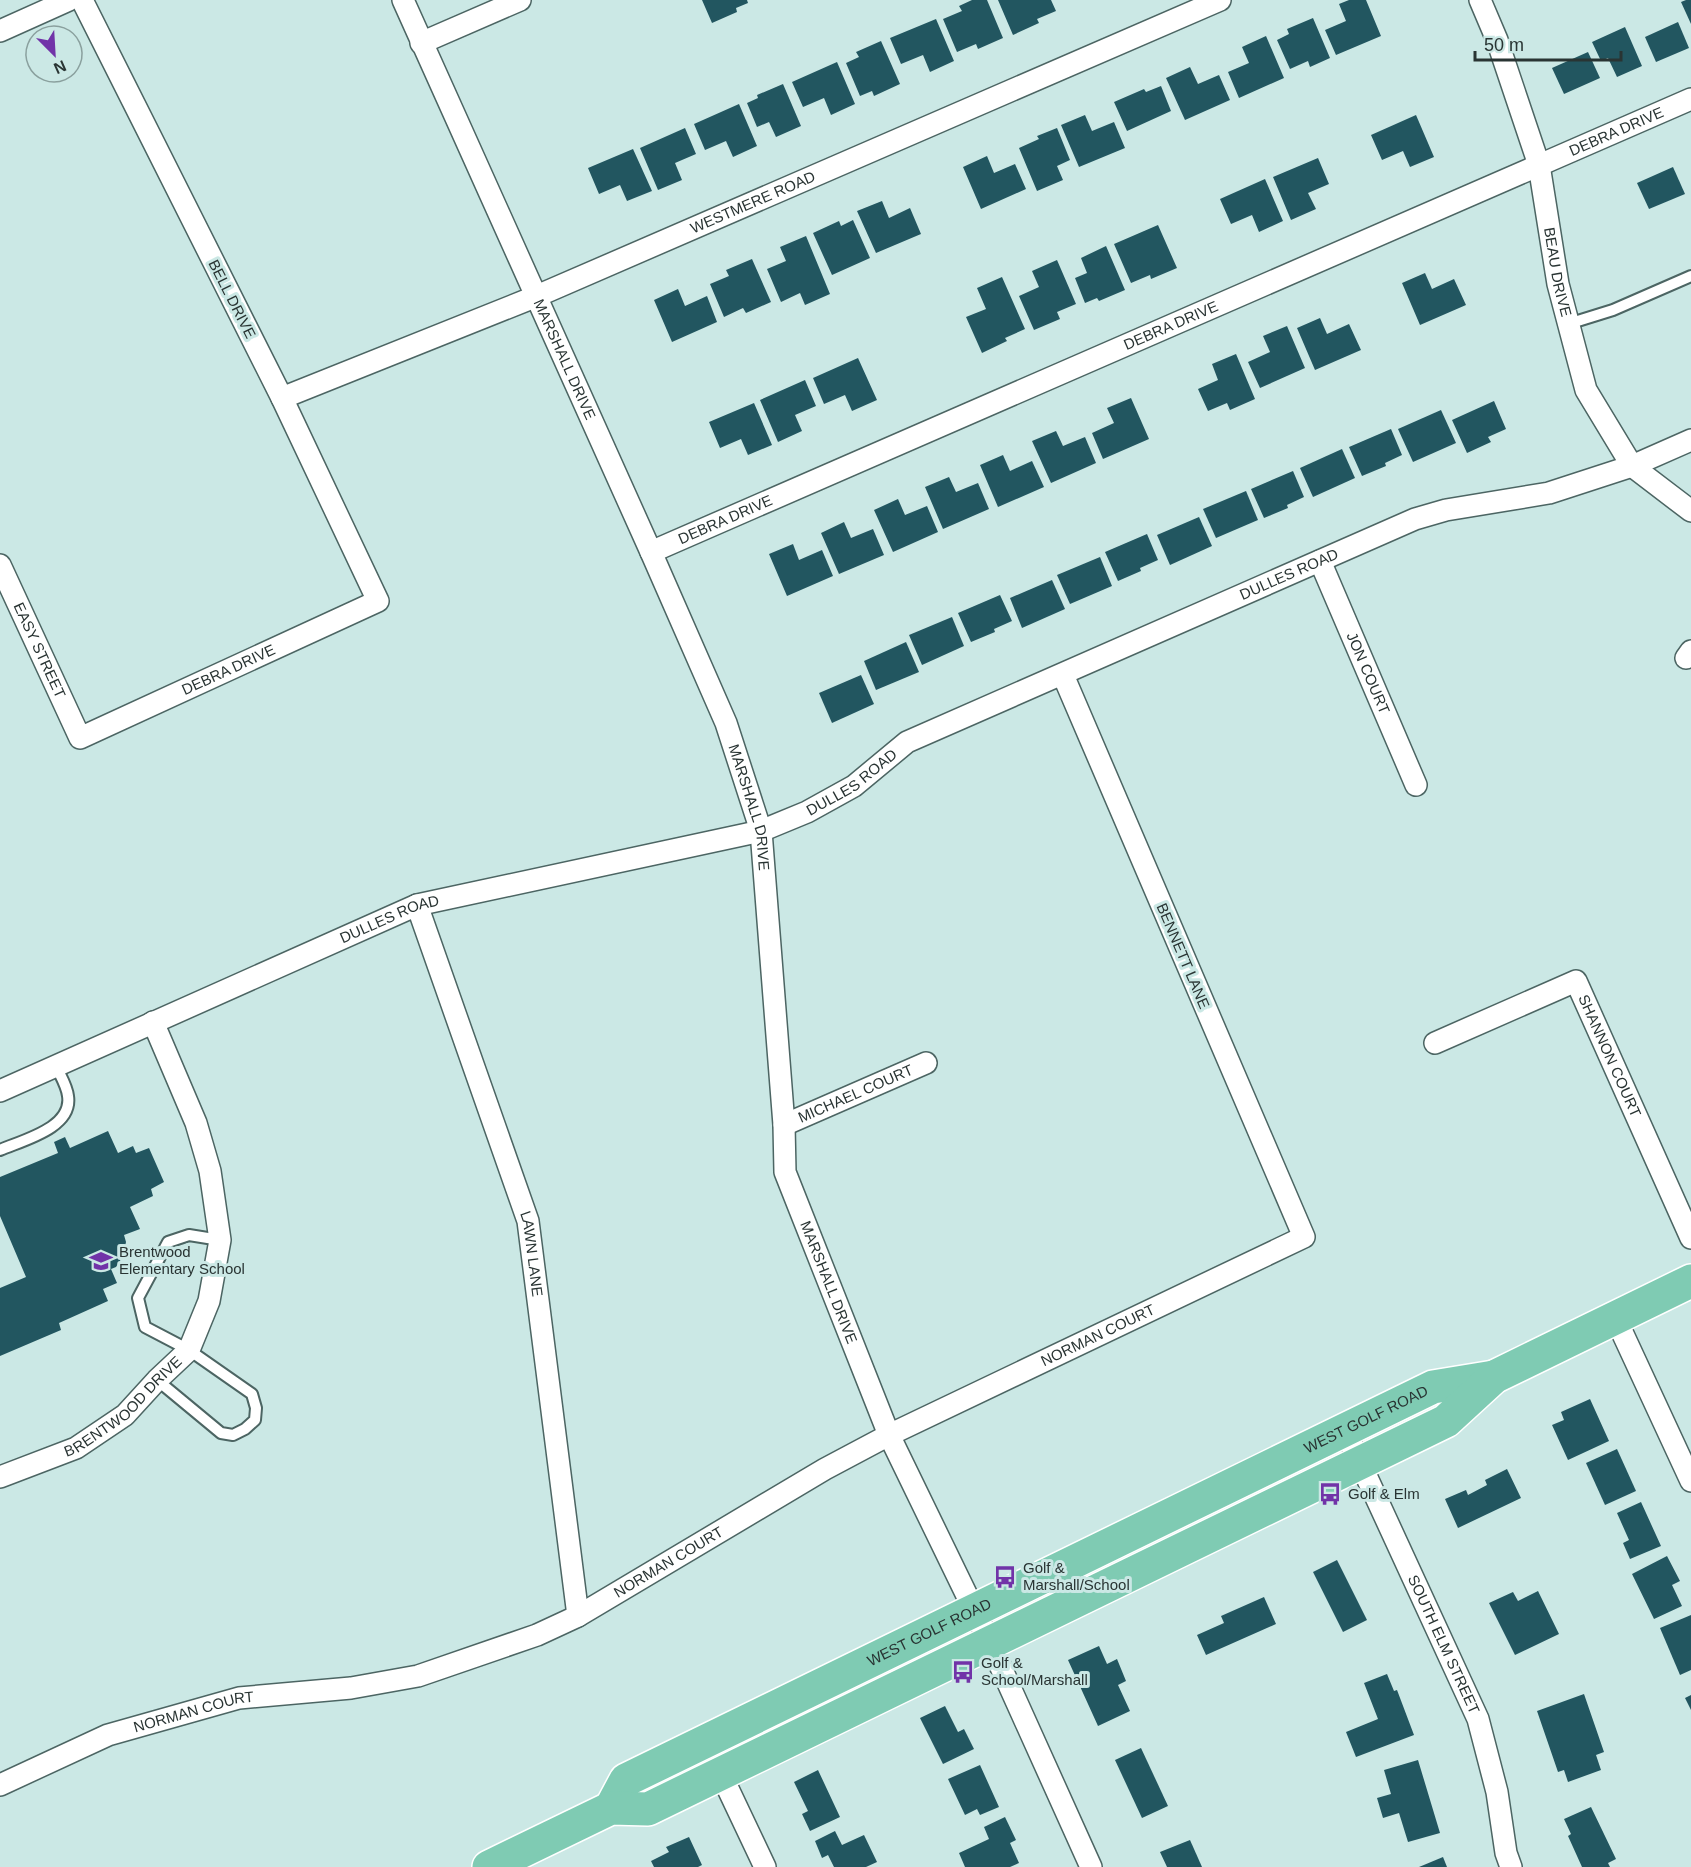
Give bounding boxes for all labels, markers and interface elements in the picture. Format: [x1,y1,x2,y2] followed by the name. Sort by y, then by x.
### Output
[24,24,84,84] north arrow
[1475,24,1620,62] scale bar
[1484,35,1524,55] text: 50 m
[51,57,69,77] text: N
[1567,103,1666,159] street label: DEBRA DRIVE
[688,167,818,236] street label: WESTMERE ROAD
[1541,226,1575,319] street label: BEAU DRIVE
[205,257,260,341] street label: BELL DRIVE
[530,296,599,422] street label: MARSHALL DRIVE
[1121,297,1220,353] street label: DEBRA DRIVE
[675,491,775,547] street label: DEBRA DRIVE
[1237,545,1341,603] street label: DULLES ROAD
[11,600,69,701] street label: EASY STREET
[1344,629,1394,716] street label: JON COURT
[179,640,278,698] street label: DEBRA DRIVE
[725,742,773,871] street label: MARSHALL DRIVE
[803,745,900,819] street label: DULLES ROAD
[337,891,441,946] street label: DULLES ROAD
[1154,900,1213,1011] street label: BENNETT LANE
[1575,992,1645,1119] street label: SHANNON COURT
[795,1061,915,1126] street label: MICHAEL COURT
[517,1209,546,1298] street label: LAWN LANE
[797,1218,861,1346] street label: MARSHALL DRIVE
[119,1243,245,1277] place label: Brentwood Elementary School
[88,1248,114,1274] school or university icon: Brentwood Elementary School
[1038,1301,1157,1369] street label: NORMAN COURT
[62,1352,185,1460] street label: BRENTWOOD DRIVE
[1301,1382,1431,1456] street label: WEST GOLF ROAD
[1317,1481,1343,1507] bus stop icon: Golf & Elm
[1348,1485,1420,1502] place label: Golf & Elm
[611,1523,726,1601] street label: NORMAN COURT
[1023,1559,1130,1593] place label: Golf & Marshall/School
[992,1564,1018,1590] bus stop icon: Golf & Marshall/School
[1405,1572,1483,1716] street label: SOUTH ELM STREET
[864,1594,994,1669] street label: WEST GOLF ROAD
[981,1654,1088,1688] place label: Golf & School/Marshall
[950,1659,976,1685] bus stop icon: Golf & School/Marshall
[132,1688,255,1735] street label: NORMAN COURT

